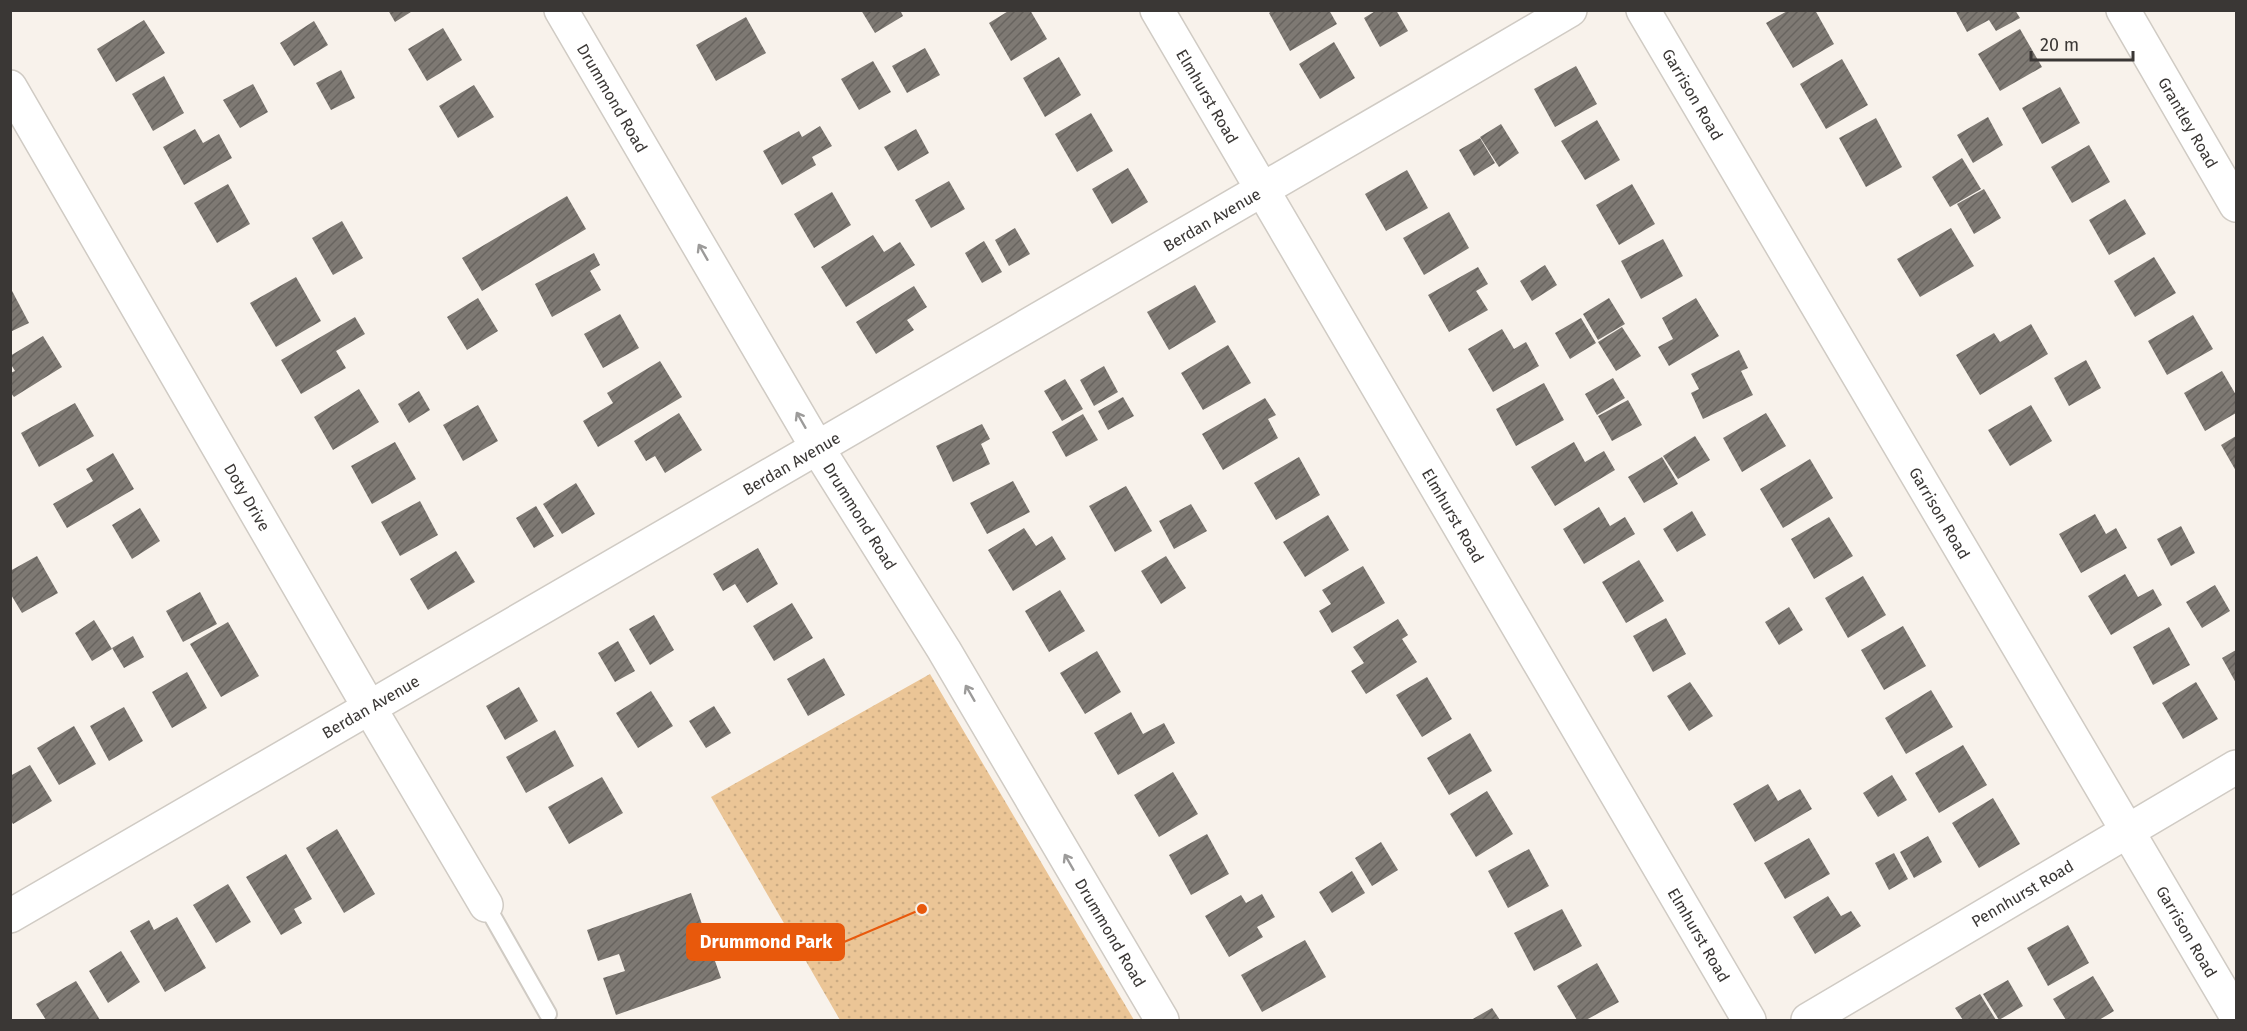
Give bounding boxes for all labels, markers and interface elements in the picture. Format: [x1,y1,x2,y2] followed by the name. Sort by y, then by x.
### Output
[2031,24,2133,62] scale bar
[2040,34,2079,56] text: 20 m
[573,40,652,156] street label: Drummond Road
[1658,45,1727,144] street label: Garrison Road
[1173,46,1243,147] street label: Elmhurst Road
[2154,74,2222,171] street label: Grantley Road
[1160,184,1264,255] street label: Berdan Avenue
[696,244,708,261] one-way arrow
[795,412,807,429] one-way arrow
[739,428,843,499] street label: Berdan Avenue
[819,459,901,573] street label: Drummond Road
[220,460,275,534] street label: Doty Drive
[1905,464,1974,562] street label: Garrison Road
[1418,465,1488,566] street label: Elmhurst Road
[319,671,423,742] street label: Berdan Avenue
[963,685,975,702] one-way arrow
[1062,853,1074,870] one-way arrow
[1968,856,2077,931] street label: Pennhurst Road
[1071,875,1150,990] street label: Drummond Road
[2152,882,2221,981] street label: Garrison Road
[1664,884,1734,985] street label: Elmhurst Road
[687,924,844,960] callout: Drummond Park
[700,931,833,953] text: Drummond Park

